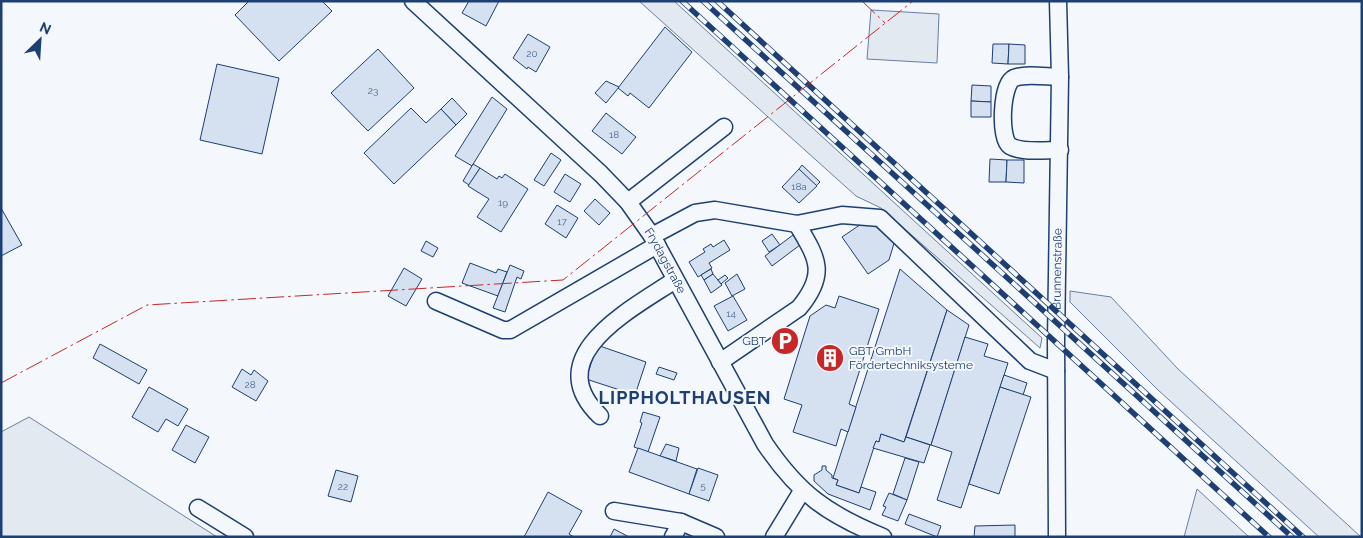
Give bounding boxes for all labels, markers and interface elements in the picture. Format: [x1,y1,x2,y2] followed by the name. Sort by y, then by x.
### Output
[15,15,65,65] north arrow
[37,19,54,38] text: N
[526,48,538,59] house number: 20
[368,85,378,96] house number: 23
[609,129,619,140] house number: 18
[791,181,807,192] house number: 18a
[498,197,508,208] house number: 19
[557,216,567,227] house number: 17
[641,225,689,296] street label: Frydagstraße
[1049,228,1065,310] street label: Brunnenstraße
[726,308,736,319] house number: 14
[770,326,800,356] parking icon: GBT
[742,334,767,348] place label: GBT
[815,343,845,373] building icon: GBT GmbH Fördertechniksysteme
[849,344,973,372] place label: GBT GmbH Fördertechniksysteme
[244,379,256,390] house number: 28
[599,387,772,408] district label: LIPPHOLTHAUSEN
[700,480,706,491] house number: 5
[338,481,348,492] house number: 22

